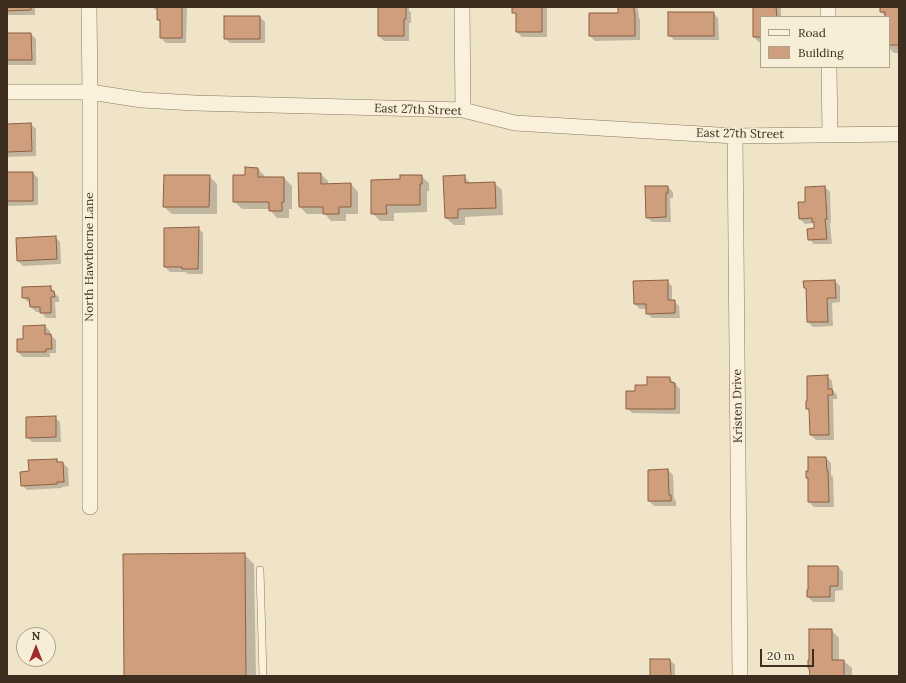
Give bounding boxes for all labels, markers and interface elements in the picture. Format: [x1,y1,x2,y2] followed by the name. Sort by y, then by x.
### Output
[760,16,890,68] legend
[798,25,826,40] text: Road
[798,45,844,60] text: Building
[374,101,462,119] street label: East 27th Street
[696,126,784,142] street label: East 27th Street
[83,192,97,322] street label: North Hawthorne Lane
[730,369,746,443] street label: Kristen Drive
[16,627,56,667] north arrow
[32,629,40,643] text: N
[762,641,816,667] scale bar
[767,648,795,663] text: 20 m

